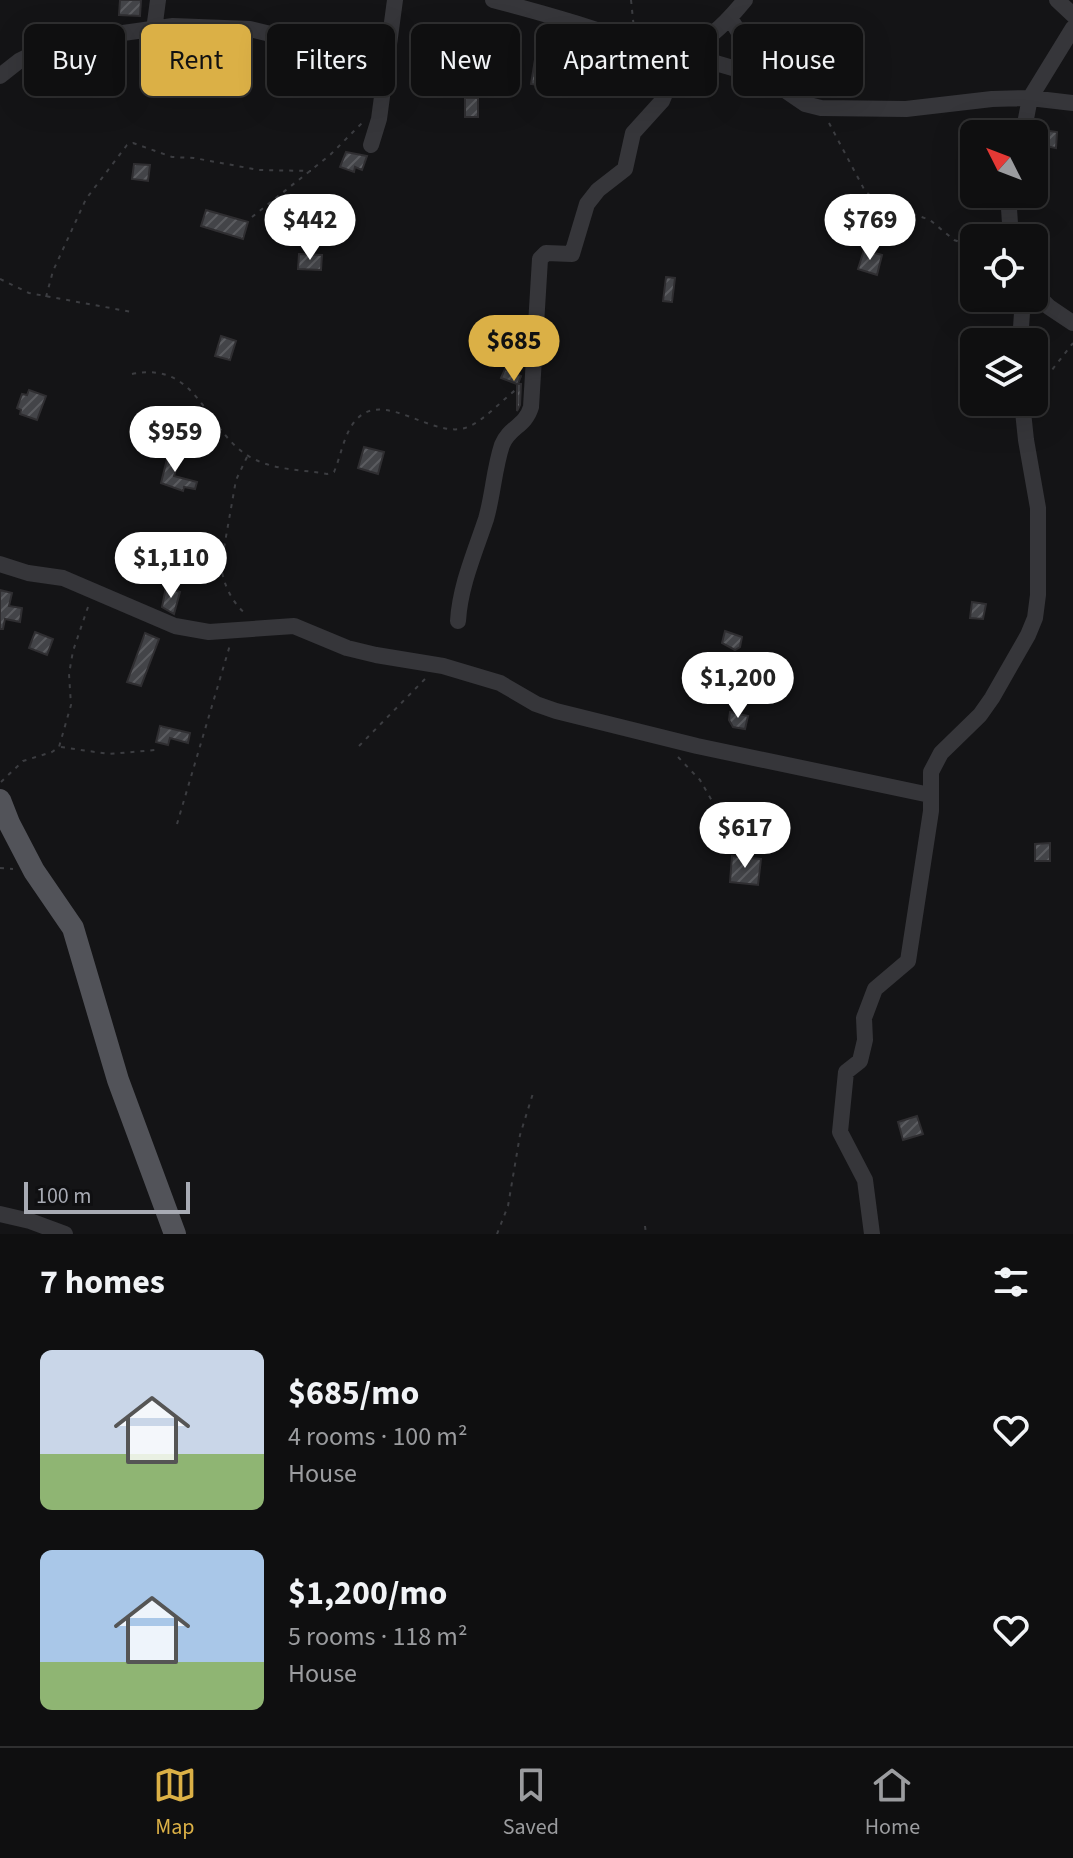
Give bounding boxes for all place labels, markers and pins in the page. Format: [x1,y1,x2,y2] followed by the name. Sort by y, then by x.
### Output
[263,194,357,262] pin: $442
[823,194,917,262] pin: $769
[467,315,561,383] pin: $685
[128,406,222,474] pin: $959
[106,532,236,600] pin: $1,110
[673,652,803,720] pin: $1,200
[698,802,792,870] pin: $617

